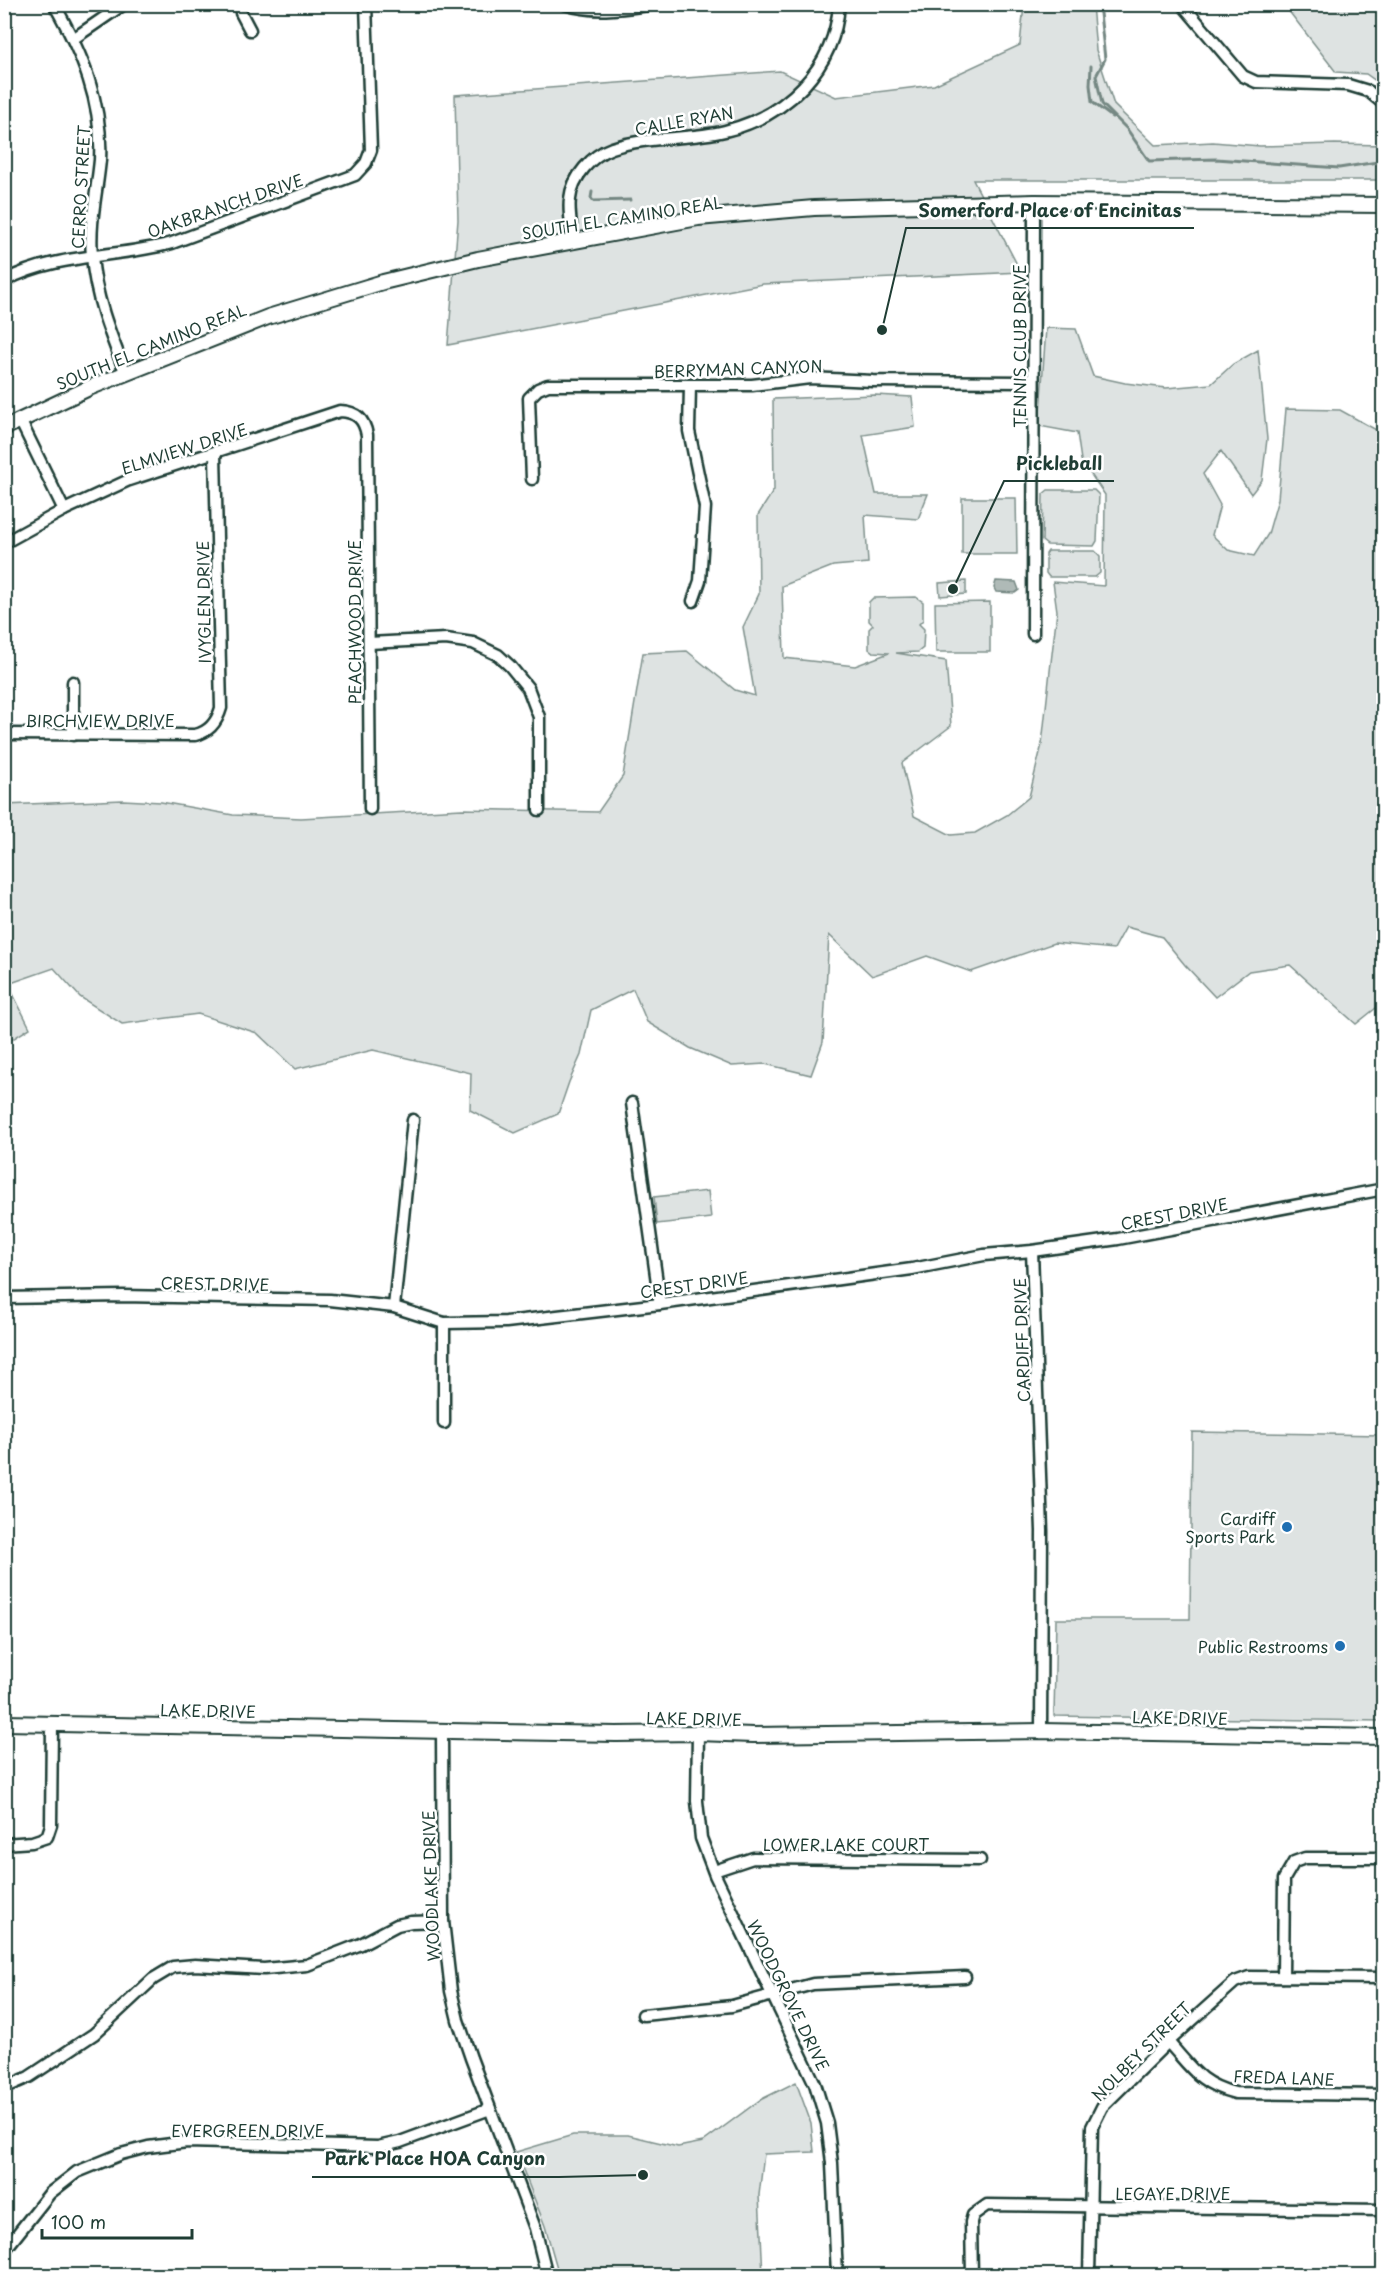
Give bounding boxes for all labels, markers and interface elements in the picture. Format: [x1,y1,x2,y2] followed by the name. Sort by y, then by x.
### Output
[633,100,735,140] street label: CALLE RYAN
[65,124,95,250] street label: CERRO STREET
[144,167,306,243] street label: OAKBRANCH DRIVE
[520,189,724,245] street label: SOUTH EL CAMINO REAL
[906,192,1194,228] callout: Somerford Place of Encinitas
[918,196,1182,223] text: Somerford Place of Encinitas
[1007,264,1031,428] street label: TENNIS CLUB DRIVE
[52,297,250,395] street label: SOUTH EL CAMINO REAL
[653,353,823,383] street label: BERRYMAN CANYON
[118,416,250,480] street label: ELMVIEW DRIVE
[1004,445,1114,481] callout: Pickleball
[1016,449,1102,476] text: Pickleball
[190,540,216,664] street label: IVYGLEN DRIVE
[342,540,366,704] street label: PEACHWOOD DRIVE
[25,708,175,732] street label: BIRCHVIEW DRIVE
[1118,1191,1230,1235] street label: CREST DRIVE
[638,1265,750,1303] street label: CREST DRIVE
[160,1270,270,1296] street label: CREST DRIVE
[1007,1277,1035,1403] street label: CARDIFF DRIVE
[1185,1506,1277,1548] place label: Cardiff Sports Park
[1280,1520,1294,1534] marker: Cardiff Sports Park
[1198,1634,1328,1658] place label: Public Restrooms
[1333,1639,1347,1653] marker: Public Restrooms
[160,1697,256,1723] street label: LAKE DRIVE
[1132,1704,1228,1730] street label: LAKE DRIVE
[646,1705,742,1731] street label: LAKE DRIVE
[415,1810,445,1962] street label: WOODLAKE DRIVE
[763,1832,929,1856] street label: LOWER LAKE COURT
[742,1915,836,2075] street label: WOODGROVE DRIVE
[1086,1996,1196,2106] street label: NOLBEY STREET
[1233,2063,1335,2091] street label: FREDA LANE
[171,2118,325,2142] street label: EVERGREEN DRIVE
[312,2141,559,2177] callout: Park Place HOA Canyon
[325,2144,545,2171] text: Park Place HOA Canyon
[1115,2181,1231,2205] street label: LEGAYE DRIVE
[42,2202,192,2240] scale bar
[51,2208,106,2235] text: 100 m

